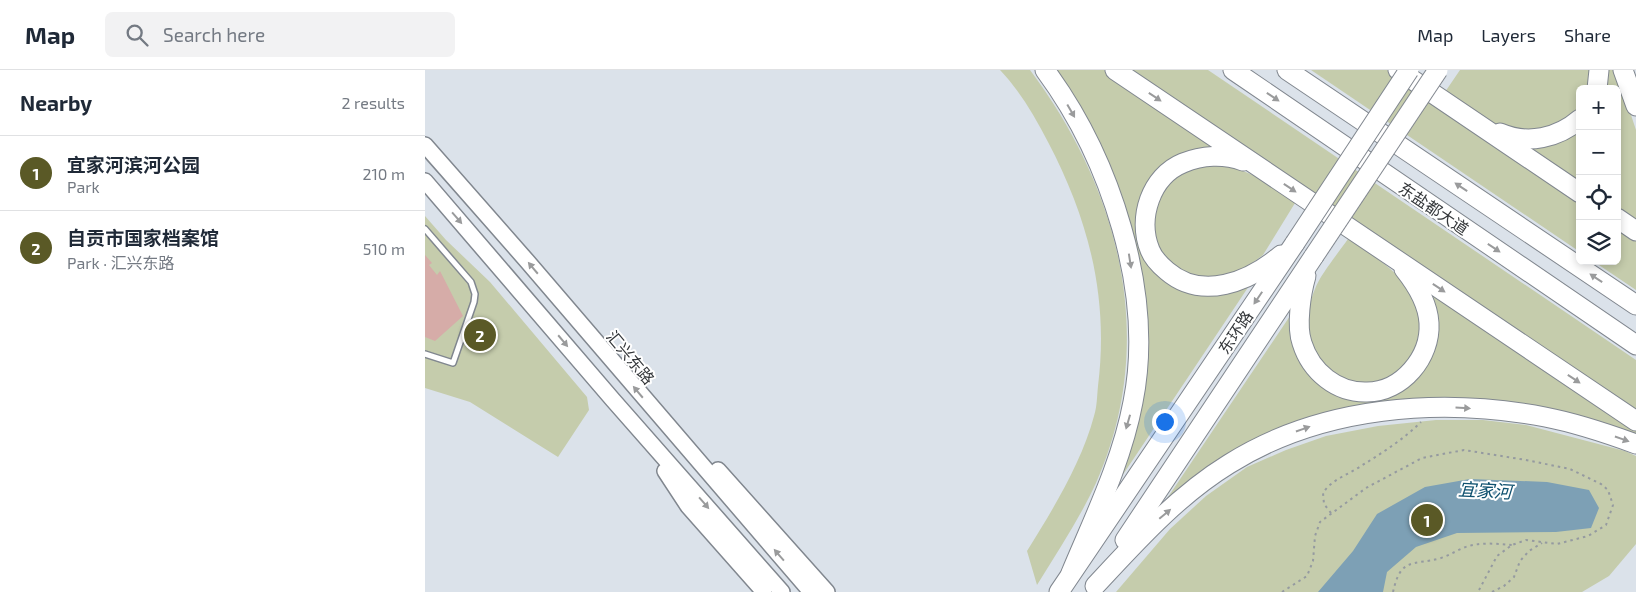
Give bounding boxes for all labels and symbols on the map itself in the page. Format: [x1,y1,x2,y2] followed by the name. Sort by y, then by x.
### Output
[1148,92,1162,102] one-way arrow
[1266,93,1280,102] one-way arrow
[1067,104,1076,117] one-way arrow
[1396,178,1472,238] street label: 东盐都大道
[1454,182,1467,192] one-way arrow
[1283,183,1297,193] one-way arrow
[451,212,462,224] one-way arrow
[1487,243,1501,253] one-way arrow
[1127,254,1135,270] one-way arrow
[528,262,539,275] one-way arrow
[1589,273,1602,283] one-way arrow
[1433,283,1446,293] one-way arrow
[1253,291,1263,304] one-way arrow
[1214,307,1256,357] street label: 东环路
[464,316,496,354] pin: 2
[603,326,659,388] street label: 汇兴东路
[557,335,568,348] one-way arrow
[1567,374,1581,384] one-way arrow
[633,386,644,399] one-way arrow
[1455,405,1471,413] one-way arrow
[1152,409,1178,435] your location
[1123,415,1131,430] one-way arrow
[1295,425,1310,433] one-way arrow
[1615,435,1630,443] one-way arrow
[1457,478,1516,503] water label: 宜家河
[698,497,710,509] one-way arrow
[1411,501,1443,539] pin: 1
[1159,508,1172,519] one-way arrow
[773,549,784,562] one-way arrow

